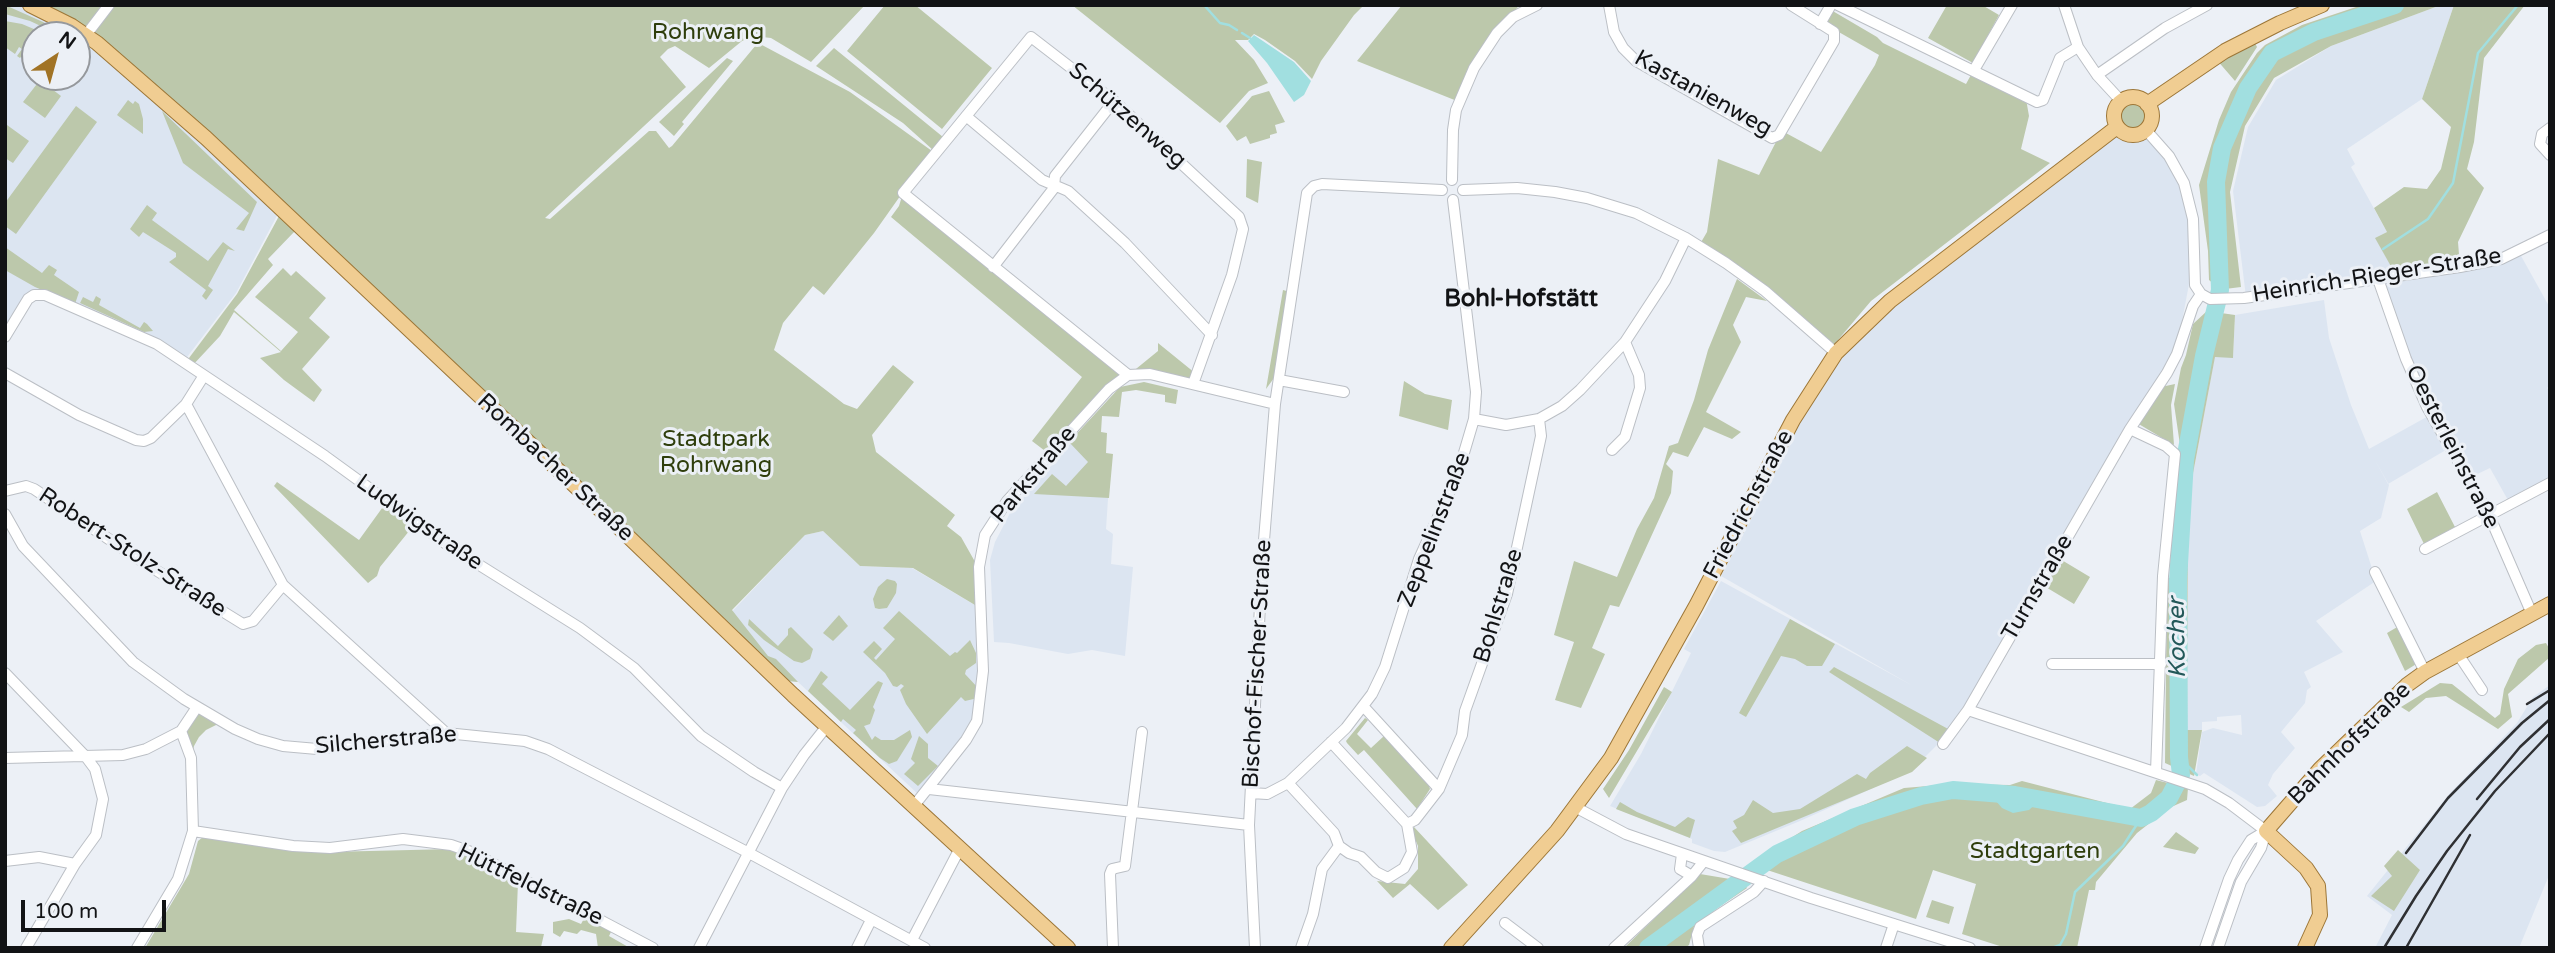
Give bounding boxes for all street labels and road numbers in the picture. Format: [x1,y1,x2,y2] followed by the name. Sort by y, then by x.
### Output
[1629,45,1777,143] street label: Kastanienweg
[1062,57,1192,175] street label: Schützenweg
[2251,243,2503,309] street label: Heinrich-Rieger-Straße
[2399,361,2505,533] street label: Oesterleinstraße
[471,388,639,548] street label: Rombacher Straße
[986,421,1082,529] street label: Parkstraße
[1698,426,1800,584] street label: Friedrichstraße
[1393,449,1477,611] street label: Zeppelinstraße
[350,469,488,577] street label: Ludwigstraße
[33,482,231,624] street label: Robert-Stolz-Straße
[1997,530,2079,646] street label: Turnstraße
[1238,539,1278,789] street label: Bischof-Fischer-Straße
[1469,546,1529,666] street label: Bohlstraße
[2283,677,2417,811] street label: Bahnhofstraße
[314,721,458,761] street label: Silcherstraße
[453,838,607,932] street label: Hüttfeldstraße

